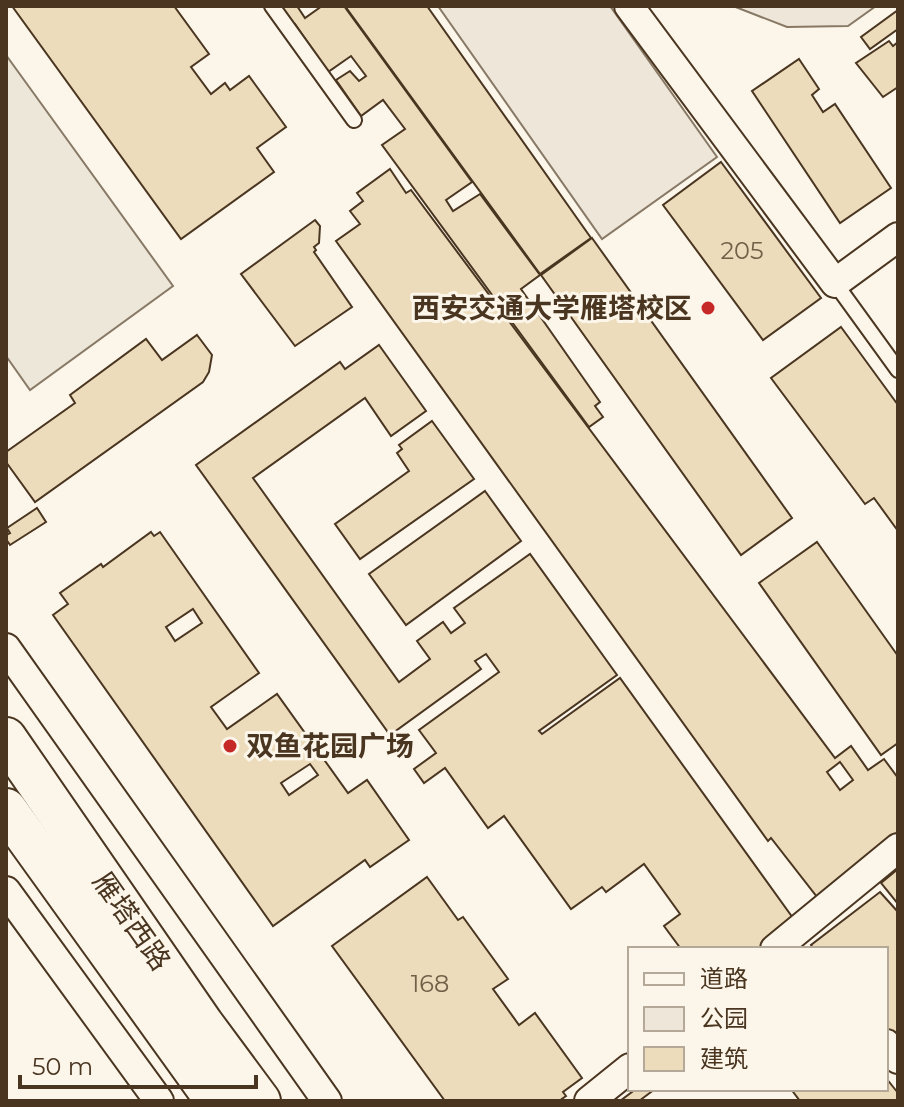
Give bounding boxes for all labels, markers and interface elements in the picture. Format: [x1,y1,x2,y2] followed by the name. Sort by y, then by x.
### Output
[720,236,764,265] house number: 205
[412,291,692,325] place label: 西安交通大学雁塔校区
[699,299,717,317] marker: 西安交通大学雁塔校区
[246,729,414,763] place label: 双鱼花园广场
[221,737,239,755] marker: 双鱼花园广场
[86,865,178,977] street label: 雁塔西路
[628,947,888,1091] legend
[700,964,748,993] text: 道路
[411,969,449,998] house number: 168
[700,1004,748,1033] text: 公园
[20,1039,256,1089] scale bar
[700,1044,748,1073] text: 建筑
[32,1052,93,1081] text: 50 m

